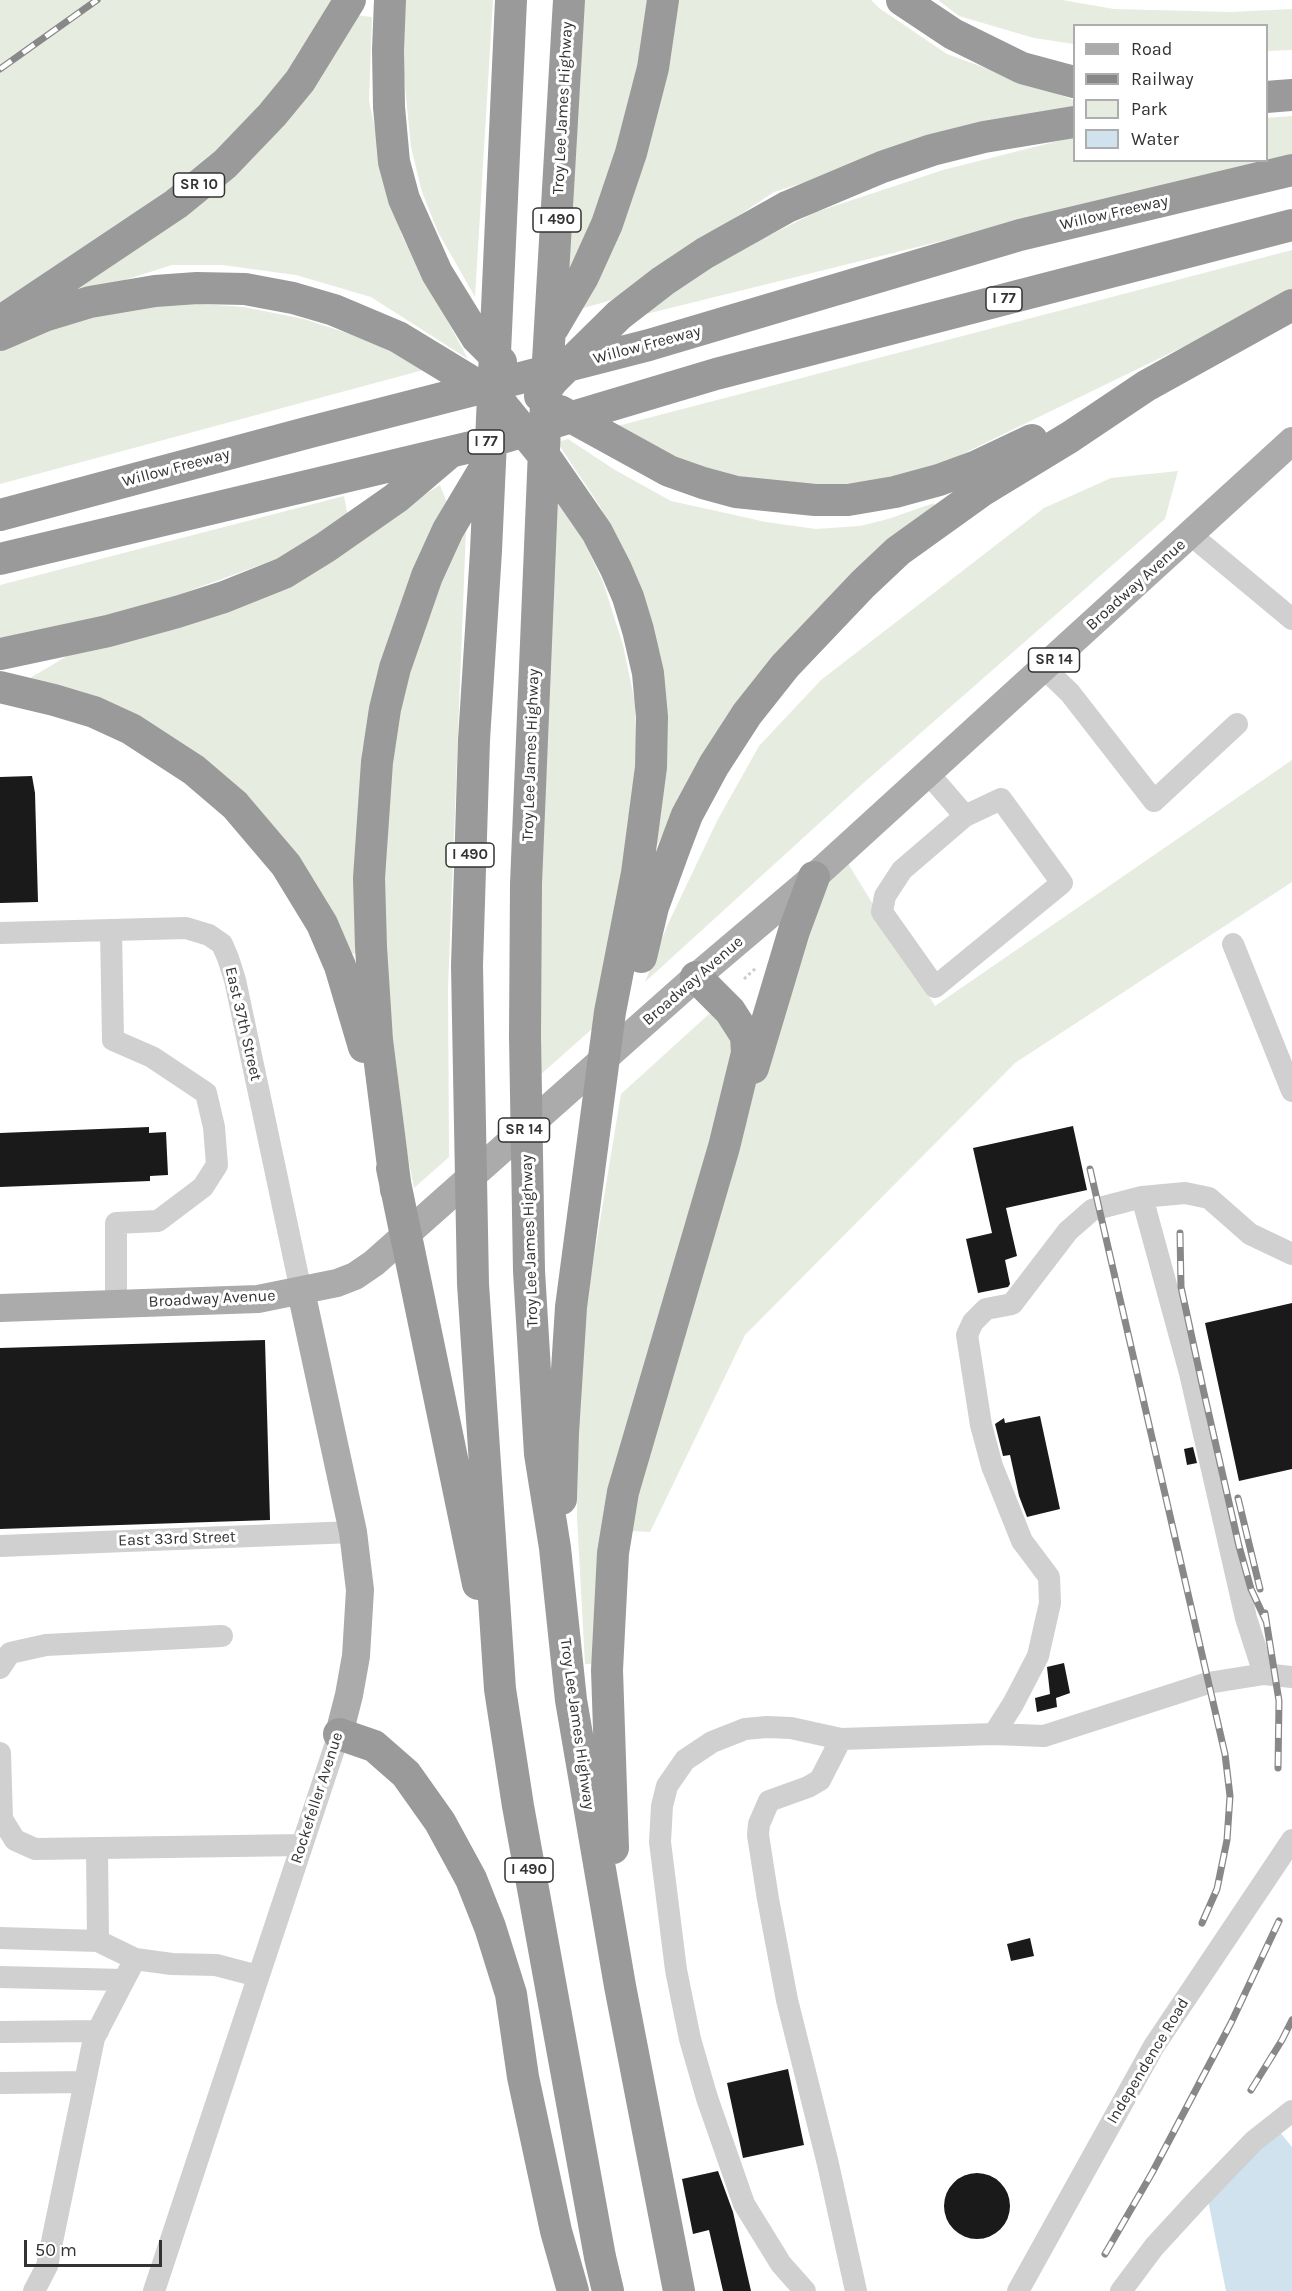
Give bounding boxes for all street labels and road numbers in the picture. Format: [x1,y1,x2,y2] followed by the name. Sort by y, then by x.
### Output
[549,21,577,195] street label: Troy Lee James Highway
[174,173,224,197] road number: SR 10
[1058,191,1170,235] street label: Willow Freeway
[533,208,581,232] road number: I 490
[986,287,1022,311] road number: I 77
[591,321,703,369] street label: Willow Freeway
[468,430,504,454] road number: I 77
[120,444,232,492] street label: Willow Freeway
[1082,535,1190,635] street label: Broadway Avenue
[1028,648,1080,672] road number: SR 14
[518,668,544,842] street label: Troy Lee James Highway
[446,843,494,867] road number: I 490
[639,932,747,1030] street label: Broadway Avenue
[221,965,265,1083] street label: East 37th Street
[498,1118,550,1142] road number: SR 14
[517,1154,543,1328] street label: Troy Lee James Highway
[148,1286,276,1312] street label: Broadway Avenue
[118,1527,236,1551] street label: East 33rd Street
[555,1637,599,1811] street label: Troy Lee James Highway
[287,1730,347,1866] street label: Rockefeller Avenue
[505,1858,553,1882] road number: I 490
[1103,1995,1193,2127] street label: Independence Road

